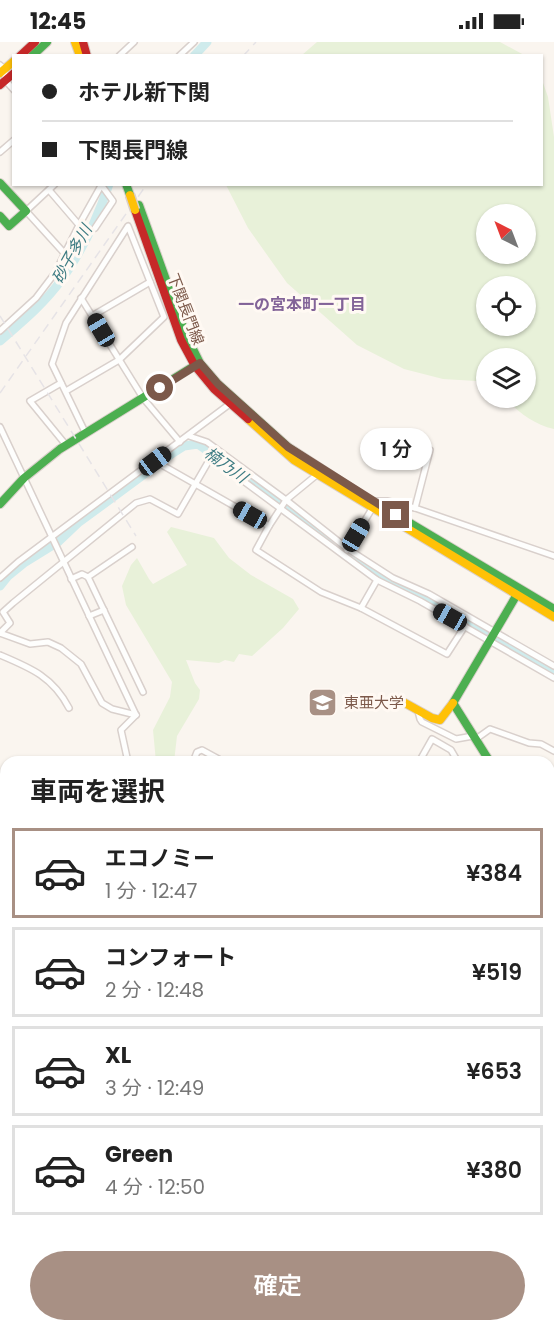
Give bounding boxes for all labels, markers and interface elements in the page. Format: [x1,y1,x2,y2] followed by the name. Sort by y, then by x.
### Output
[30,6,86,37] text: 12:45
[78,77,210,108] text: ホテル新下関
[78,135,188,166] text: 下関長門線
[476,204,536,264] north arrow
[476,204,536,408] map controls
[46,219,99,288] water label: 砂子多川
[163,270,209,348] street label: 下関長門線
[476,276,536,336] button: locate
[238,293,366,316] district label: 一の宮本町一丁目
[84,310,118,350] car
[476,348,536,408] button: layers
[146,374,173,401] route start
[360,428,432,470] callout: 1 分
[380,435,412,463] text: 1 分
[200,442,254,490] water label: 楠乃川
[135,443,175,479] car
[230,498,270,532] car
[382,501,409,528] route end
[339,515,373,555] car
[430,600,470,634] car
[307,686,339,718] school or university icon: 東亜大学
[344,692,404,713] place label: 東亜大学
[30,773,165,810] text: 車両を選択
[105,843,215,874] text: エコノミー
[33,846,87,900] icon: car
[466,858,522,889] text: ¥384
[105,877,197,905] text: 1 分 · 12:47
[105,942,236,973] text: コンフォート
[33,945,87,999] icon: car
[472,957,522,988] text: ¥519
[105,976,204,1004] text: 2 分 · 12:48
[105,1040,131,1071] text: XL
[33,1044,87,1098] icon: car
[467,1056,522,1087] text: ¥653
[105,1074,204,1102] text: 3 分 · 12:49
[105,1139,173,1170] text: Green
[33,1143,87,1197] icon: car
[466,1155,522,1186] text: ¥380
[105,1173,205,1201] text: 4 分 · 12:50
[30,1251,525,1320] button: 確定

